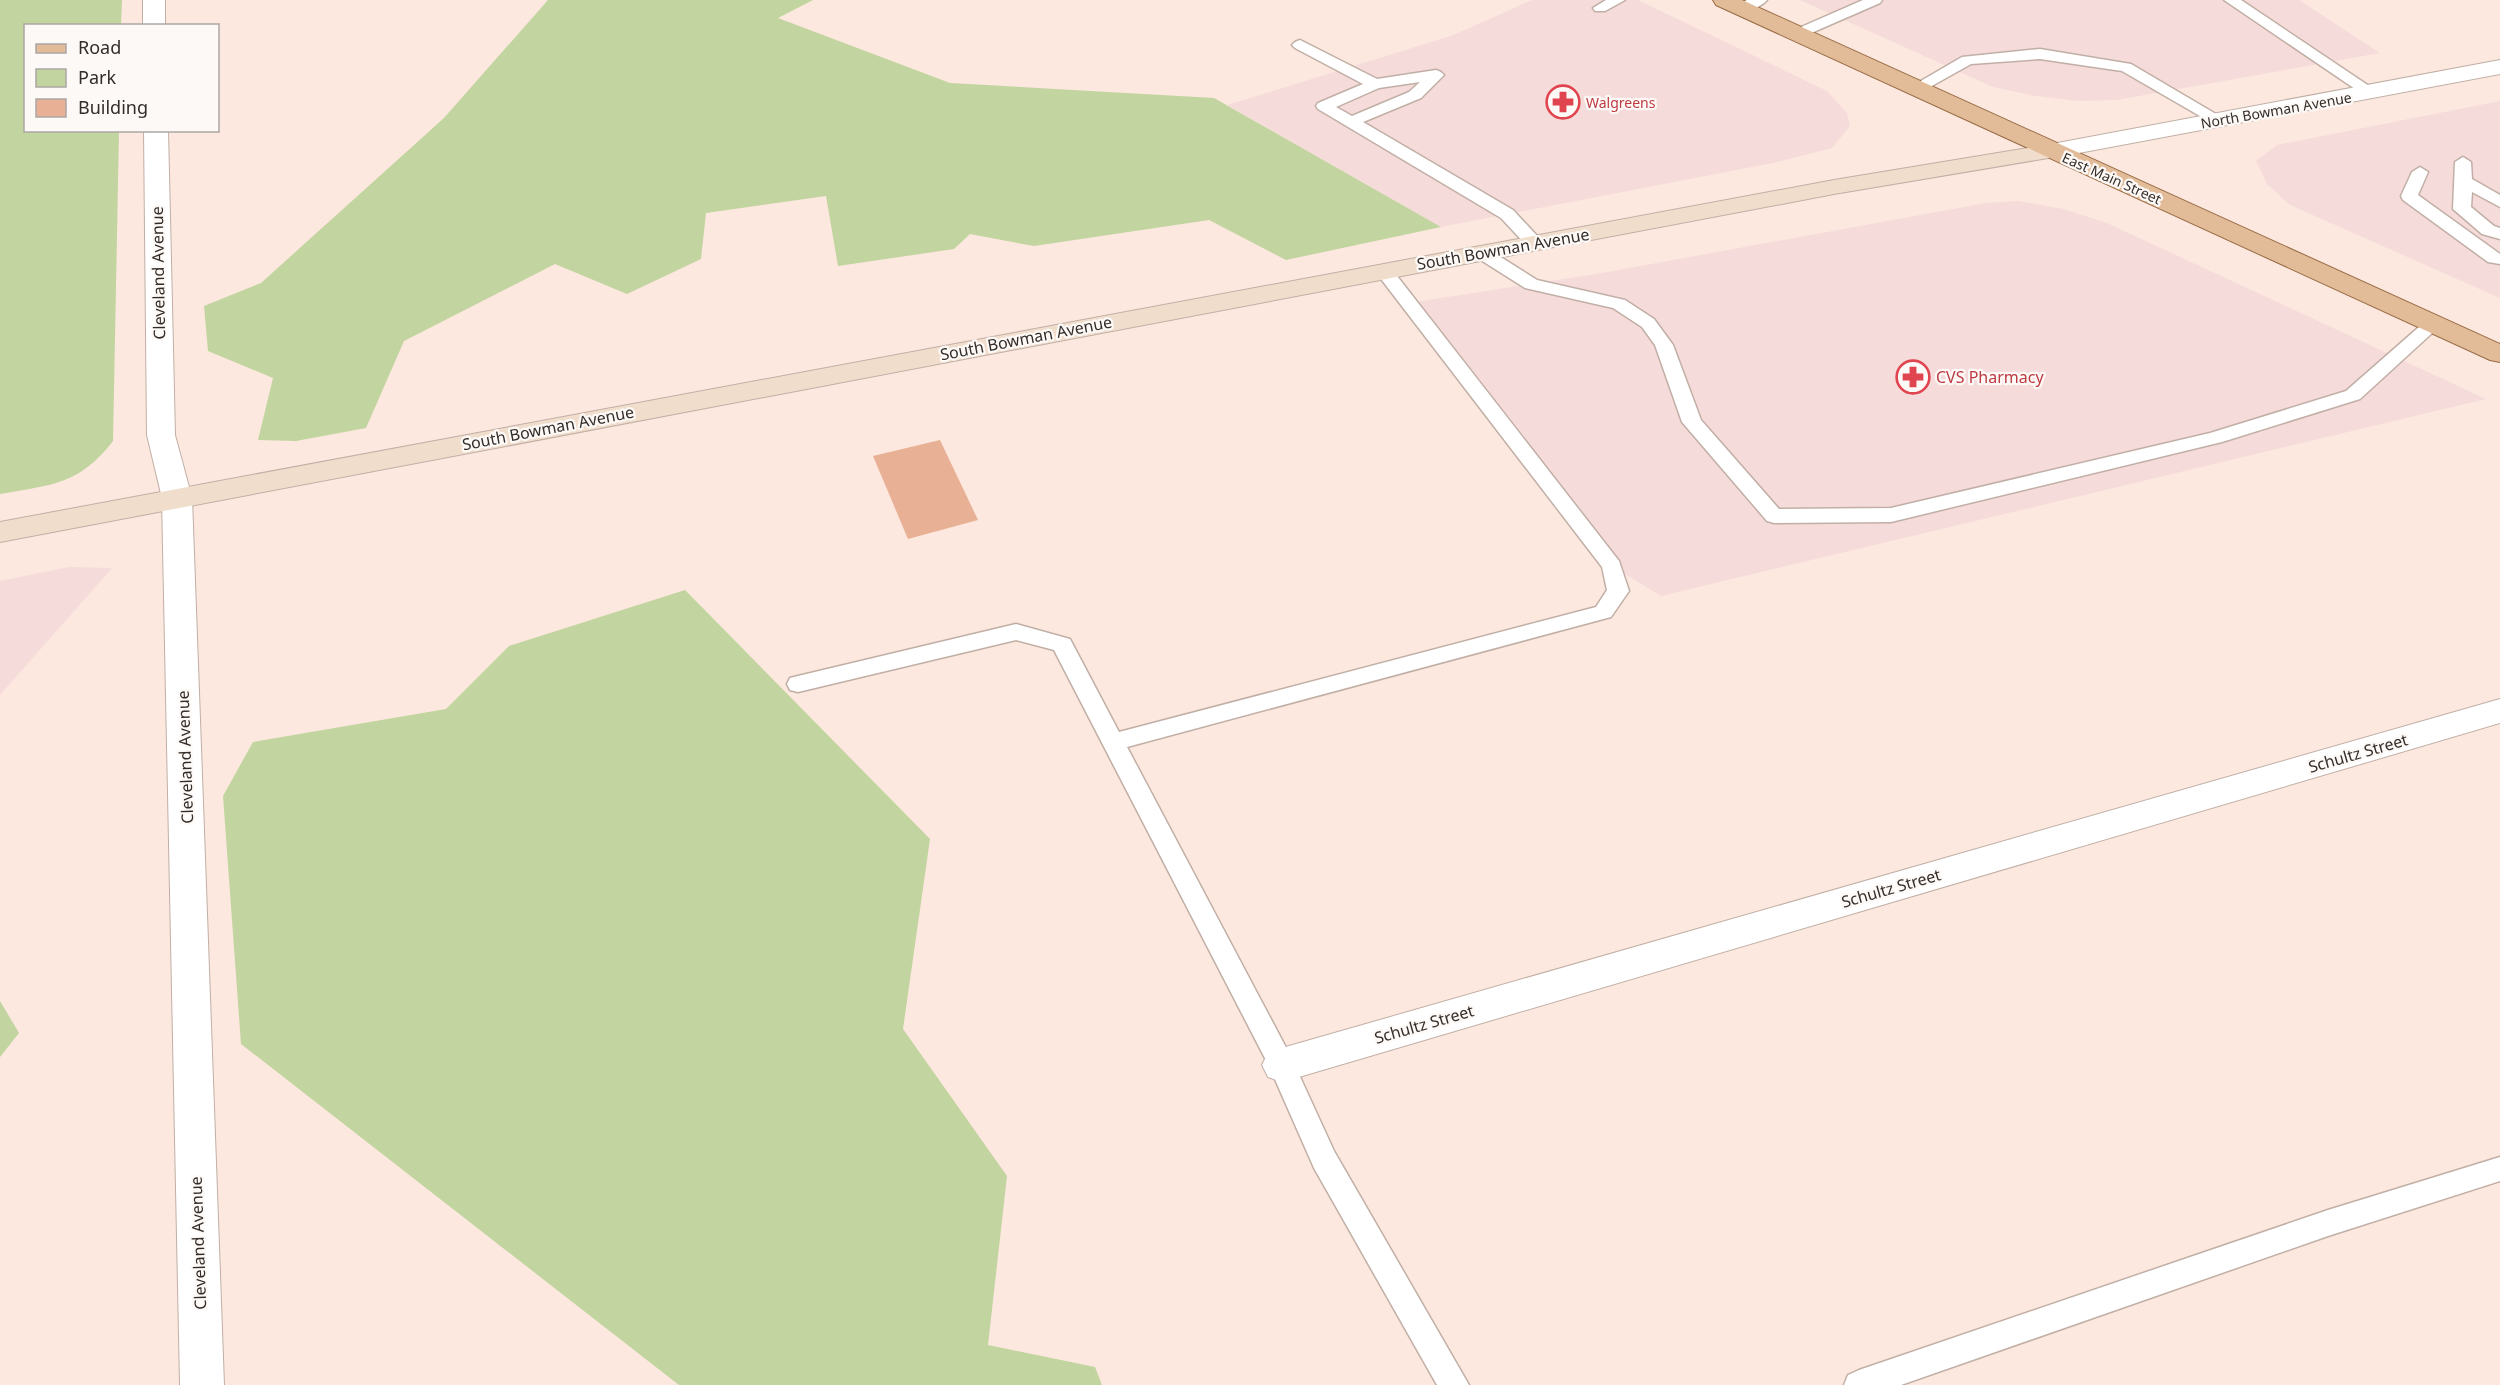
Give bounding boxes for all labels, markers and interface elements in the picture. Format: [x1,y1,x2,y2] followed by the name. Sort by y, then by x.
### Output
[24,24,219,132] legend
[78,35,121,59] text: Road
[78,65,116,89] text: Park
[1545,84,1581,120] pharmacy icon: Walgreens
[2199,87,2353,133] street label: North Bowman Avenue
[1586,93,1656,112] place label: Walgreens
[78,95,148,119] text: Building
[2059,148,2165,208] street label: East Main Street
[146,206,170,340] street label: Cleveland Avenue
[1415,223,1591,275] street label: South Bowman Avenue
[938,311,1114,365] street label: South Bowman Avenue
[1895,359,1931,395] pharmacy icon: CVS Pharmacy
[1936,366,2044,388] place label: CVS Pharmacy
[460,401,636,455] street label: South Bowman Avenue
[172,690,198,824] street label: Cleveland Avenue
[2306,728,2411,778] street label: Schultz Street
[1839,863,1944,913] street label: Schultz Street
[1372,999,1477,1049] street label: Schultz Street
[185,1176,211,1310] street label: Cleveland Avenue

